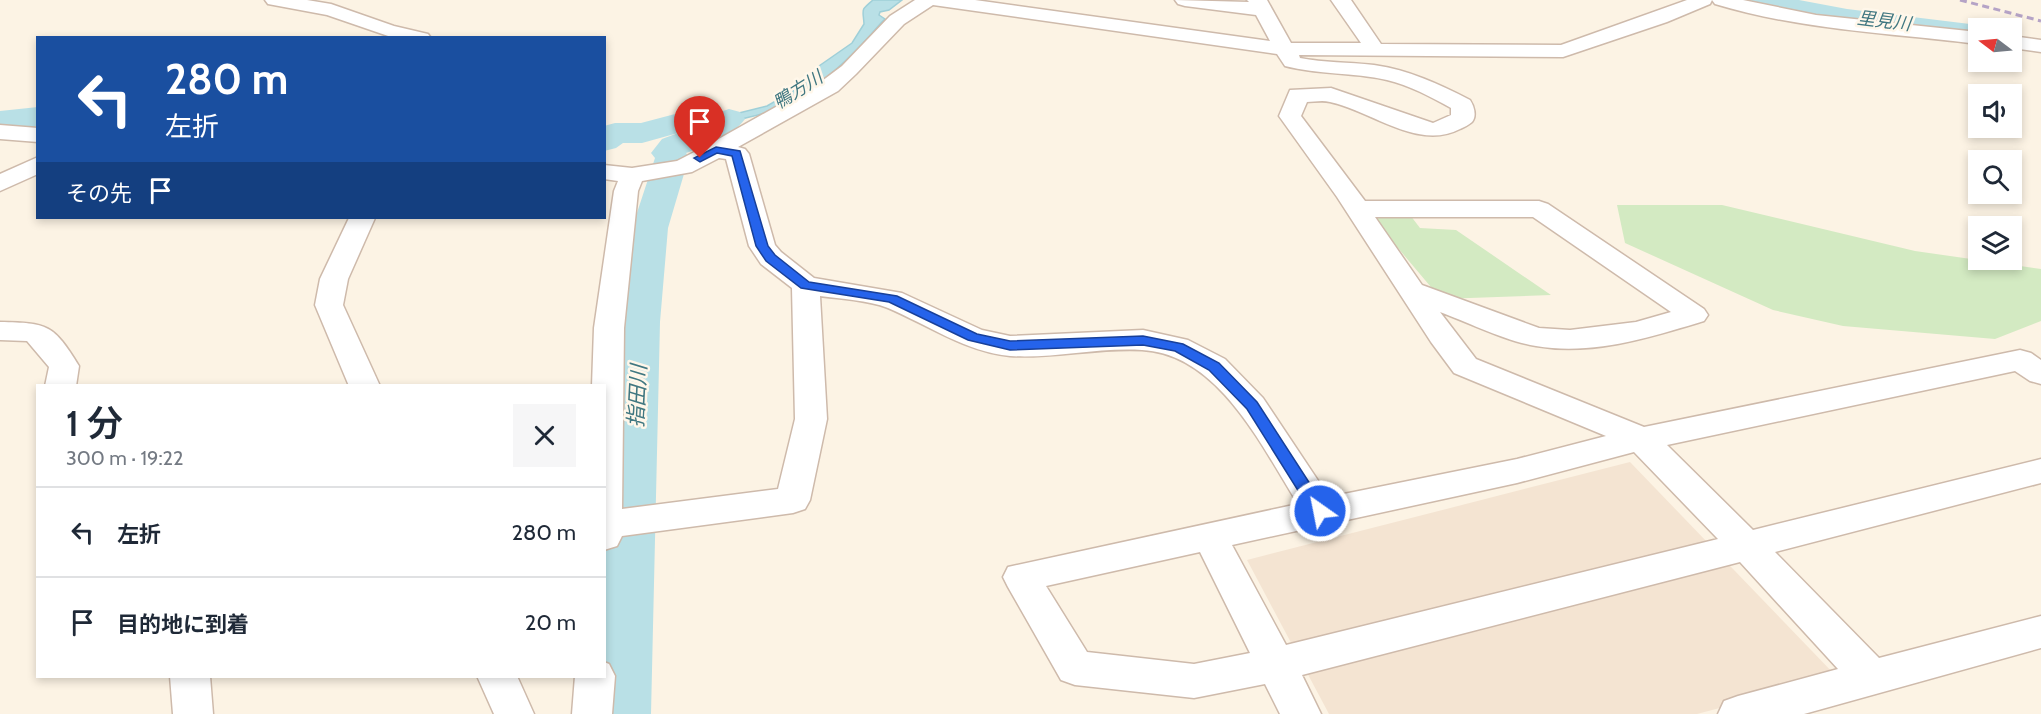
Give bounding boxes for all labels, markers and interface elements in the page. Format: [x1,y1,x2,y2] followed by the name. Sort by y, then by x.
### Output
[1856,7,1914,35] water label: 里見川
[1968,18,2022,72] north arrow
[1968,18,2022,270] map controls
[165,53,288,105] text: 280 m
[66,60,144,138] icon: left
[769,65,828,114] water label: 鴨方川
[1968,84,2022,138] button: sound
[674,96,725,158] pin
[683,105,716,138] icon: arrive
[165,110,219,143] text: 左折
[1968,150,2022,204] button: search
[144,174,177,207] icon: arrive
[66,180,132,207] text: その先
[1968,216,2022,270] button: layers
[623,362,651,428] water label: 指田川
[66,401,123,445] text: 1 分
[513,404,576,467] button: close
[66,446,184,470] text: 300 m · 19:22
[1288,479,1352,543] position arrow
[66,516,99,549] icon: left
[512,519,576,546] text: 280 m
[117,521,161,548] text: 左折
[66,606,99,639] icon: arrive
[525,609,576,636] text: 20 m
[117,611,249,638] text: 目的地に到着

